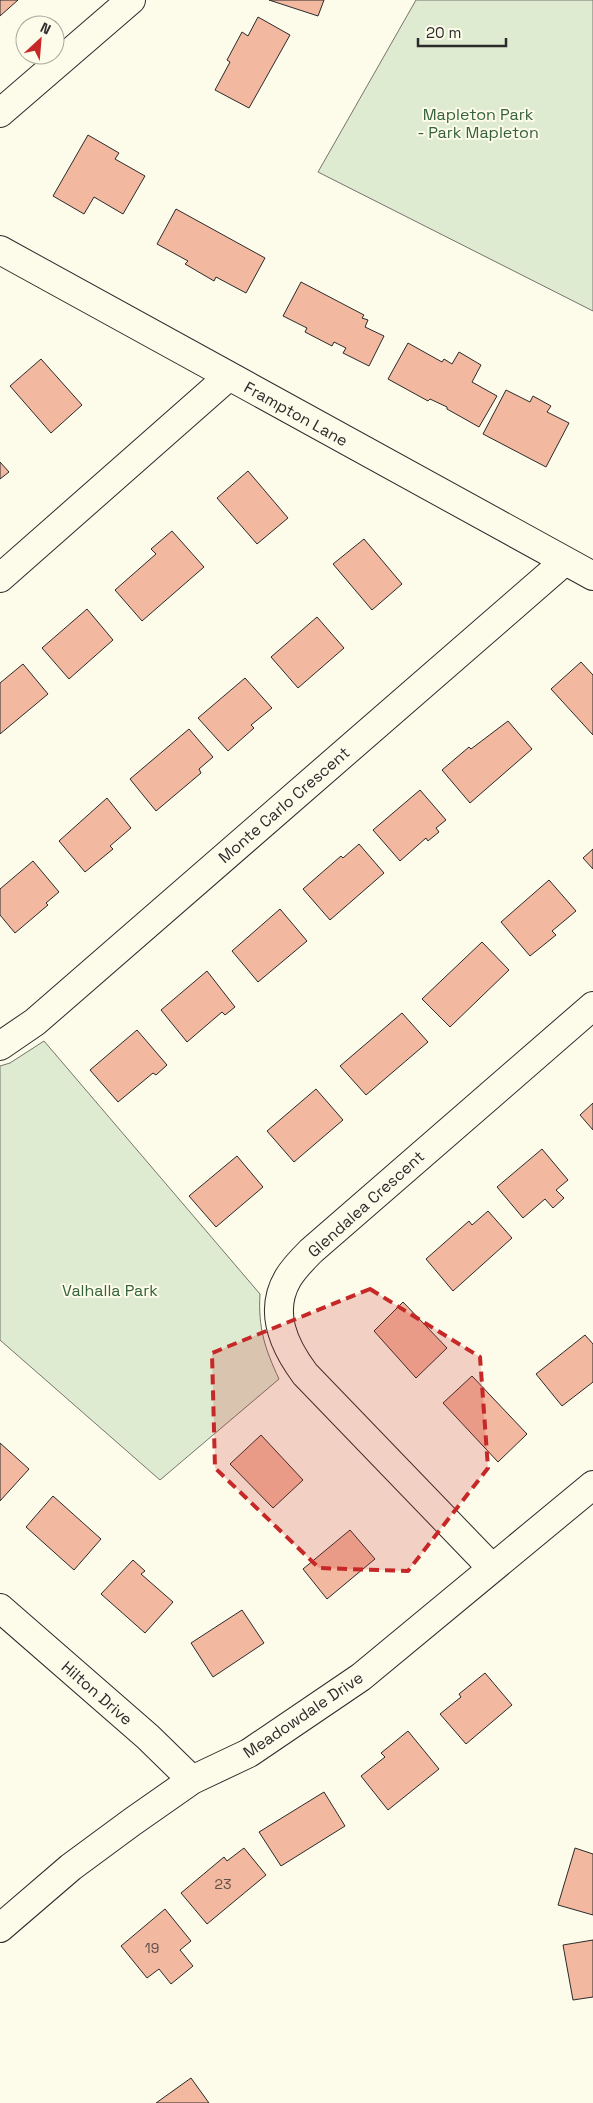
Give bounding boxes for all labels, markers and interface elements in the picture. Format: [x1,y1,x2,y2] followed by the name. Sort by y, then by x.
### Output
[15,15,65,65] north arrow
[418,15,506,47] scale bar
[38,18,54,38] text: N
[426,23,461,42] text: 20 m
[417,104,539,143] park label: Mapleton Park - Park Mapleton
[240,377,352,451] street label: Frampton Lane
[214,742,354,868] street label: Monte Carlo Crescent
[303,1146,429,1262] street label: Glendalea Crescent
[62,1280,158,1301] park label: Valhalla Park
[57,1656,137,1730] street label: Hilton Drive
[239,1667,367,1763] street label: Meadowdale Drive
[215,1875,231,1893] house number: 23
[145,1939,159,1957] house number: 19

